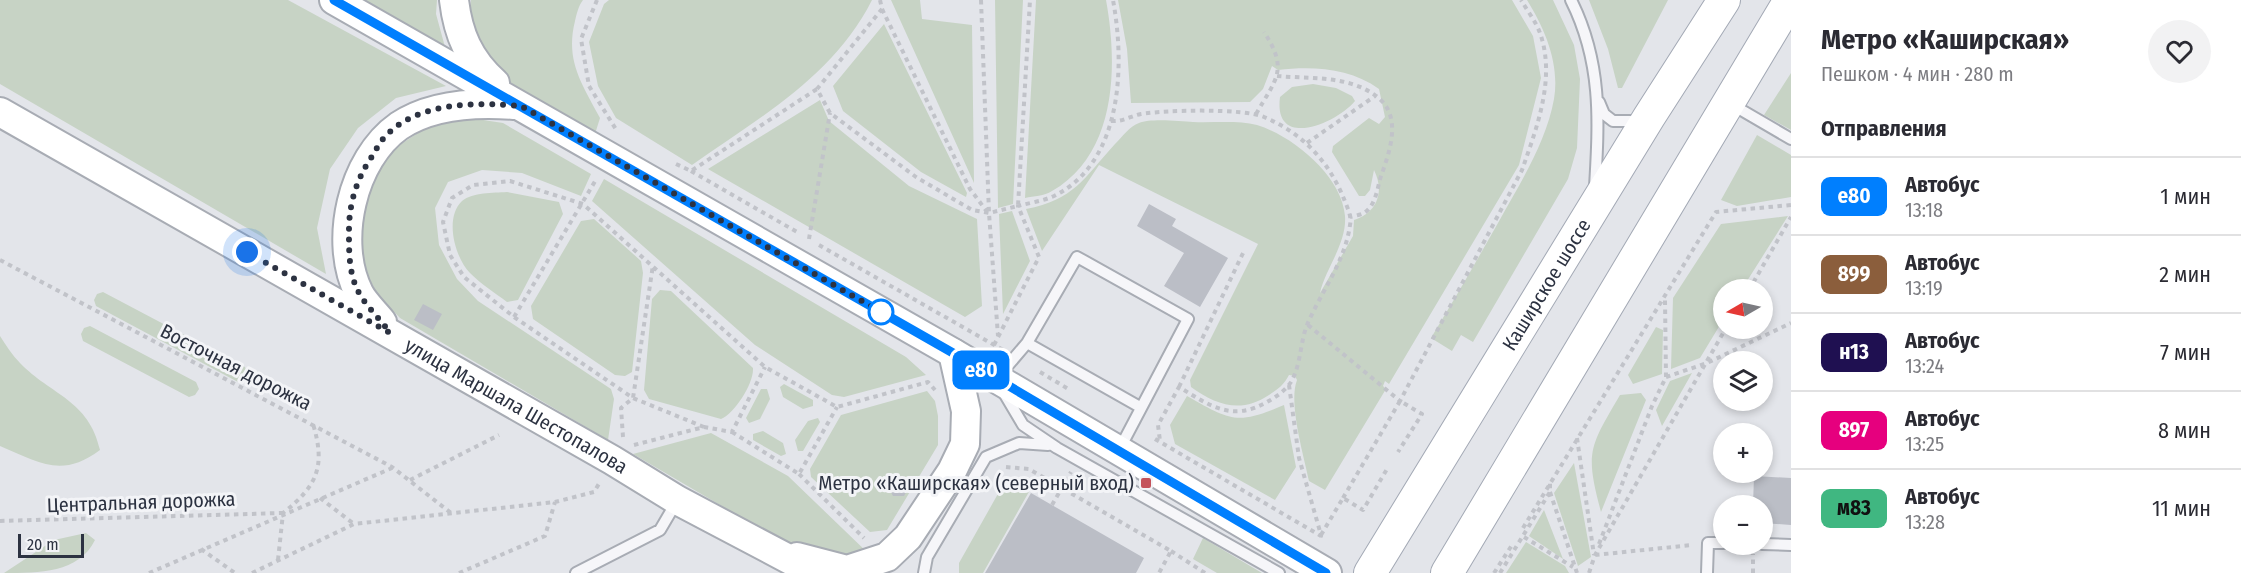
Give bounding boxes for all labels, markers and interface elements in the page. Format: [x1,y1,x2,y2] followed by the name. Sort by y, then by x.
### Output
[2148,20,2211,83] button: heart
[1821,23,2069,56] text: Метро «Каширская»
[1821,62,2014,86] text: Пешком · 4 мин · 280 m
[1821,115,1947,142] text: Отправления
[1905,171,1980,198] text: Автобус
[1837,183,1871,209] text: е80
[2160,183,2211,210] text: 1 мин
[1905,198,1943,222] text: 13:18
[1497,214,1596,355] street label: Каширское шоссе
[232,237,262,267] your location
[1905,249,1980,276] text: Автобус
[1838,261,1870,287] text: 899
[2159,261,2211,288] text: 2 мин
[1905,276,1943,300] text: 13:19
[1713,279,1773,339] north arrow
[1713,279,1773,555] map controls
[868,299,894,325] unlabelled marker
[156,319,316,415] street label: Восточная дорожка
[1905,327,1980,354] text: Автобус
[401,333,632,479] street label: улица Маршала Шестопалова
[1839,339,1869,365] text: н13
[2160,339,2211,366] text: 7 мин
[946,350,1016,389] line badge: е80
[1713,351,1773,411] button: layers
[1905,354,1944,378] text: 13:24
[964,357,998,383] text: е80
[1905,405,1980,432] text: Автобус
[1839,417,1869,443] text: 897
[2158,417,2211,444] text: 8 мин
[1713,423,1773,483] button: +
[1905,432,1944,456] text: 13:25
[818,471,1134,495] place label: Метро «Каширская» (северный вход)
[1139,476,1153,490] marker: Метро «Каширская» (северный вход)
[1905,483,1980,510] text: Автобус
[46,487,236,517] street label: Центральная дорожка
[1713,495,1773,555] button: −
[1837,495,1871,521] text: м83
[2152,495,2211,522] text: 11 мин
[1905,510,1945,534] text: 13:28
[18,531,84,558] scale bar
[27,535,58,554] text: 20 m

